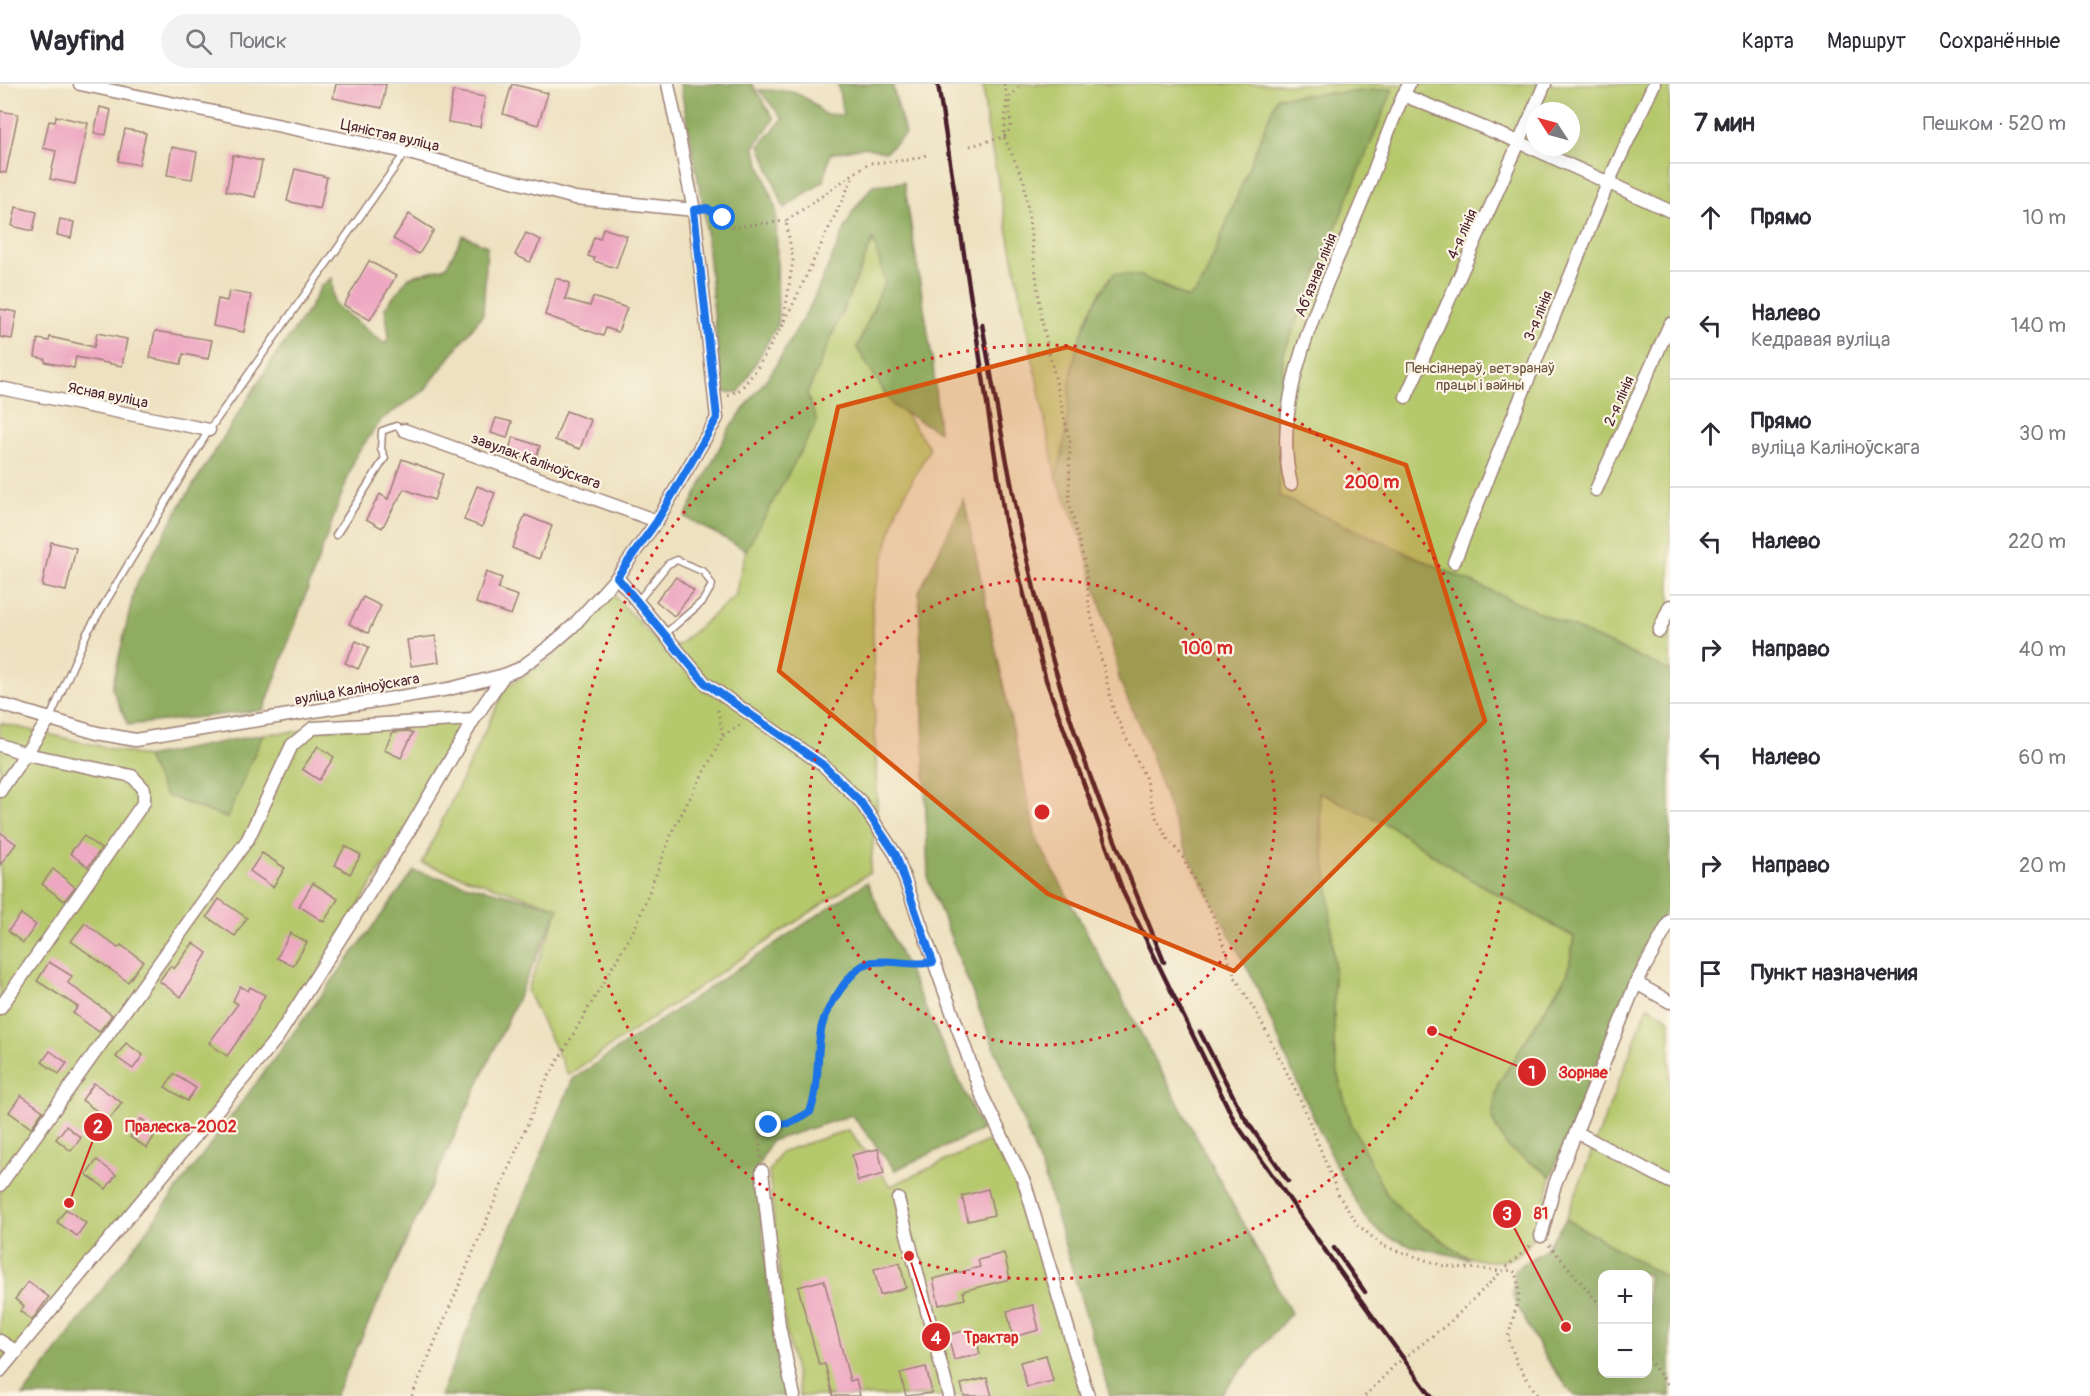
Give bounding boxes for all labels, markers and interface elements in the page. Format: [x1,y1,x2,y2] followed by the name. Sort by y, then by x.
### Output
[161,14,581,68] search box
[30,24,125,59] text: Wayfind
[182,25,215,58] icon: search
[230,27,287,55] text: Поиск
[1742,28,1794,55] text: Карта
[1827,28,1906,55] text: Маршрут
[1939,28,2060,55] text: Сохранённые
[1526,102,1580,156] north arrow
[1694,107,1755,139] text: 7 мин
[1923,111,2066,136] text: Пешком · 520 m
[339,115,441,156] street label: Цяністая вуліца
[1694,201,1727,234] icon: ahead
[1751,203,1811,231] text: Прямо
[709,204,735,230] route start
[2022,205,2066,230] text: 10 m
[1443,206,1482,262] street label: 4-я лінія
[1291,231,1342,320] street label: Абʼязная лінія
[1520,288,1557,344] street label: 3-я лінія
[1751,299,1820,327] text: Налево
[1694,309,1727,342] icon: left
[2011,313,2066,338] text: 140 m
[1751,327,1890,352] text: Кедравая вуліца
[1406,359,1555,395] park label: Пенсіянераў, ветэранаў працы і вайны
[1600,373,1639,429] street label: 2-я лінія
[66,378,150,413] street label: Ясная вуліца
[1751,407,1811,435] text: Прямо
[1694,417,1727,450] icon: ahead
[2019,421,2066,446] text: 30 m
[468,429,603,494] street label: завулак Каліноўскага
[1751,435,1920,460] text: вуліца Каліноўскага
[1345,471,1399,494] text: 200 m
[1694,525,1727,558] icon: left
[1751,527,1820,555] text: Налево
[2008,529,2066,554] text: 220 m
[1694,633,1727,666] icon: right
[1751,635,1830,663] text: Направо
[1181,637,1233,660] text: 100 m
[2019,637,2066,662] text: 40 m
[293,669,421,710] street label: вуліца Каліноўскага
[1694,741,1727,774] icon: left
[1751,743,1820,771] text: Налево
[2019,745,2066,770] text: 60 m
[1032,802,1052,822] centre of rings
[1694,849,1727,882] icon: right
[1751,851,1830,879] text: Направо
[2019,853,2066,878] text: 20 m
[1694,957,1727,990] icon: arrive
[1751,959,1918,987] text: Пункт назначения
[1517,1055,1620,1089] callout: Зорнае
[1528,1062,1536,1085] text: 1
[1558,1063,1609,1083] text: Зорнае
[83,1110,248,1144] callout: Пралеска-2002
[755,1111,781,1137] route end
[93,1116,103,1139] text: 2
[125,1117,237,1137] text: Пралеска-2002
[1492,1197,1560,1231] callout: 81
[1502,1203,1512,1226] text: 3
[1534,1204,1548,1224] text: 81
[1598,1270,1652,1378] map controls
[1598,1270,1652,1324] button: +
[921,1320,1030,1354] callout: Трактар
[1598,1324,1652,1378] button: −
[931,1327,942,1350] text: 4
[962,1328,1019,1348] text: Трактар

